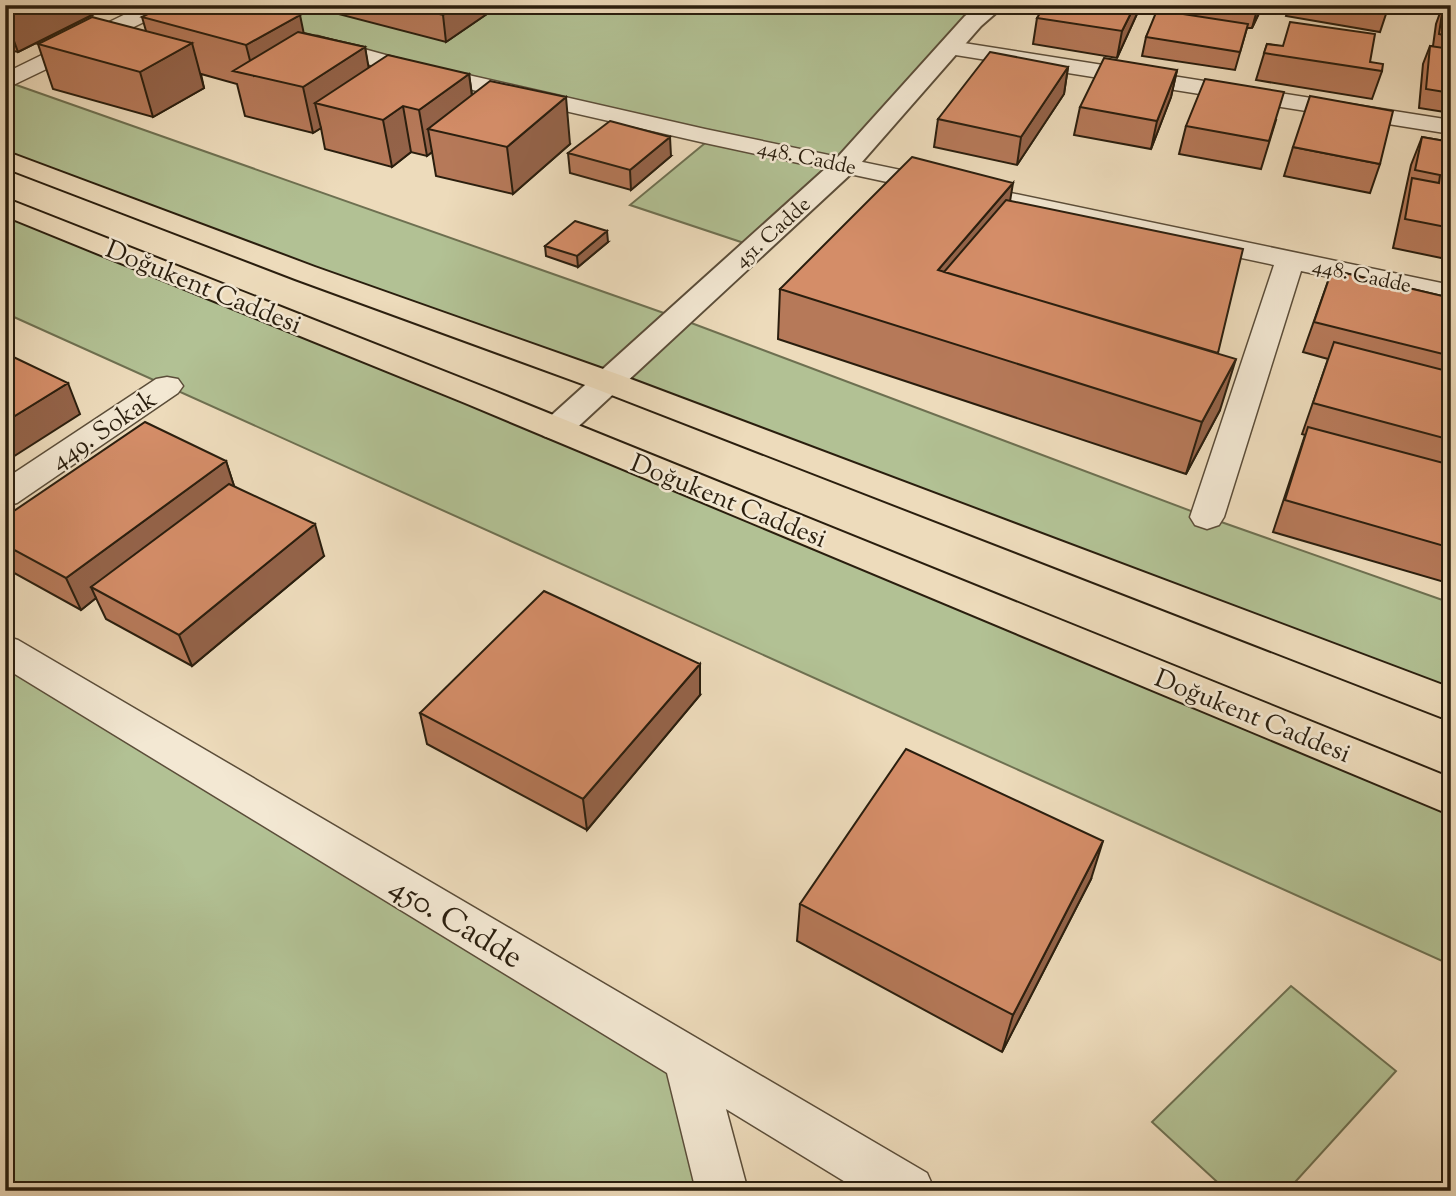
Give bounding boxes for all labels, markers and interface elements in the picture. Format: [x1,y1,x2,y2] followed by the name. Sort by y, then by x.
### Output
[754,134,859,184] street label: 448. Cadde
[728,191,818,276] street label: 451. Cadde
[99,232,307,345] street label: Doğukent Caddesi
[1309,252,1414,302] street label: 448. Cadde
[44,382,165,480] street label: 449. Sokak
[624,446,832,559] street label: Doğukent Caddesi
[1148,661,1356,774] street label: Doğukent Caddesi
[380,866,531,981] street label: 450. Cadde

